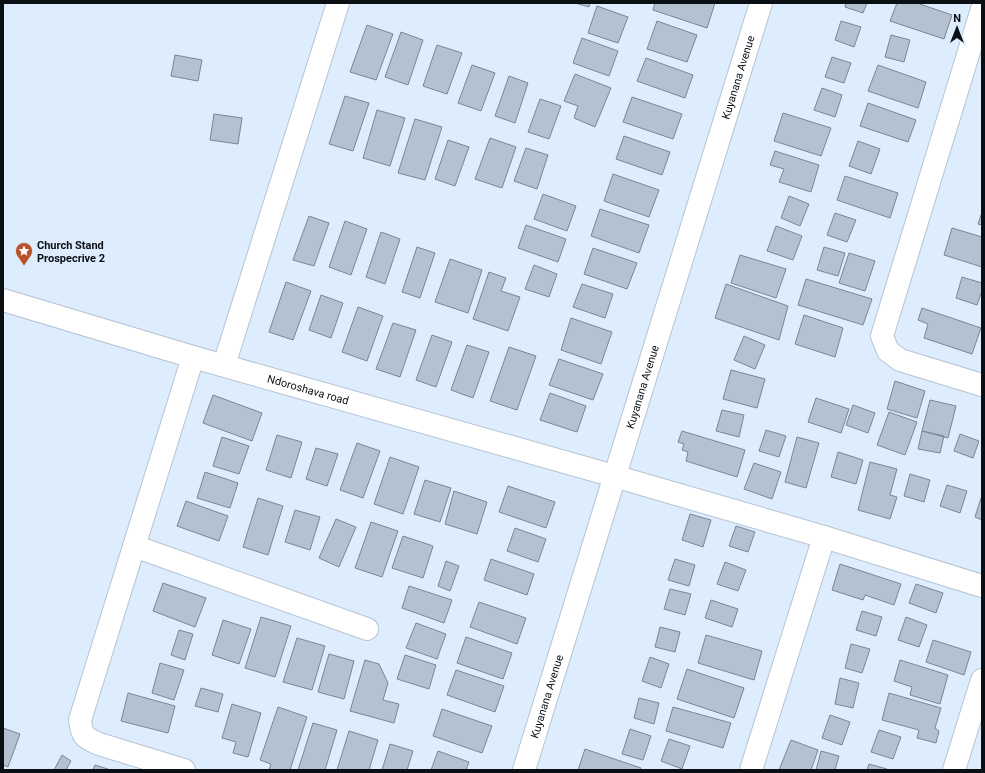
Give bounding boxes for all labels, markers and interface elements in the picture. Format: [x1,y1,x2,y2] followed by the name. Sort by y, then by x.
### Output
[937,8,977,48] north arrow
[953,12,961,25] text: N
[719,34,757,121] street label: Kuyanana Avenue
[37,239,105,265] place label: Church Stand Prospecrive 2
[14,241,34,266] place icon: Church Stand Prospecrive 2
[623,343,661,430] street label: Kuyanana Avenue
[266,372,350,407] street label: Ndoroshava road
[528,653,566,740] street label: Kuyanana Avenue

